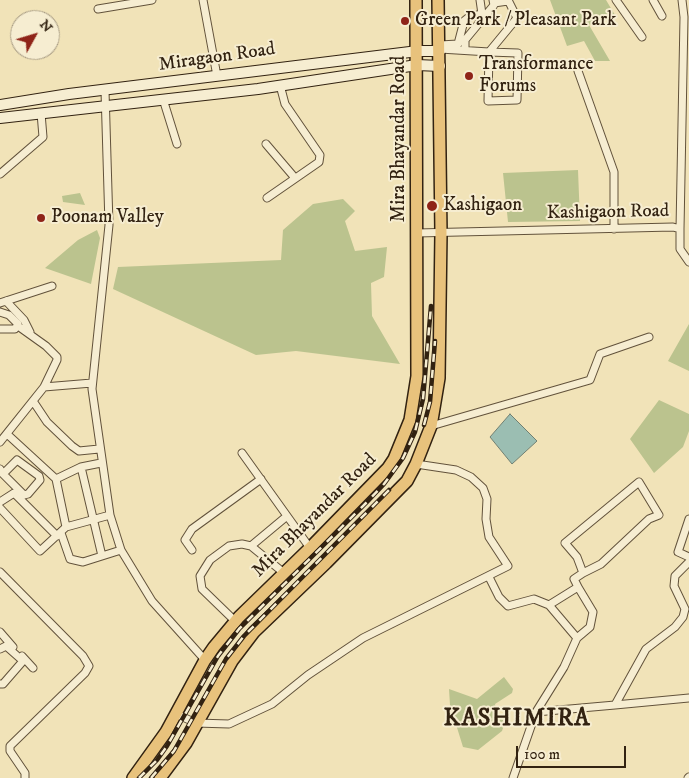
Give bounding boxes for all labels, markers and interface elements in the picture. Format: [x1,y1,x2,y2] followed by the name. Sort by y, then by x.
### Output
[10,10,60,60] north arrow
[415,10,616,32] place label: Green Park / Pleasant Park
[399,15,411,27] marker: Green Park / Pleasant Park
[35,16,56,36] text: N
[157,39,277,77] street label: Miragaon Road
[479,54,593,98] place label: Transformance Forums
[389,56,411,222] street label: Mira Bhayandar Road
[463,70,475,82] marker: Transformance Forums
[443,195,522,217] place label: Kashigaon
[425,199,439,213] marker: Kashigaon
[547,201,669,225] street label: Kashigaon Road
[51,207,164,229] place label: Poonam Valley
[35,212,47,224] marker: Poonam Valley
[248,449,382,583] street label: Mira Bhayandar Road
[442,706,592,734] district label: KASHIMIRA
[519,736,629,768] scale bar
[524,745,560,764] text: 100 m

